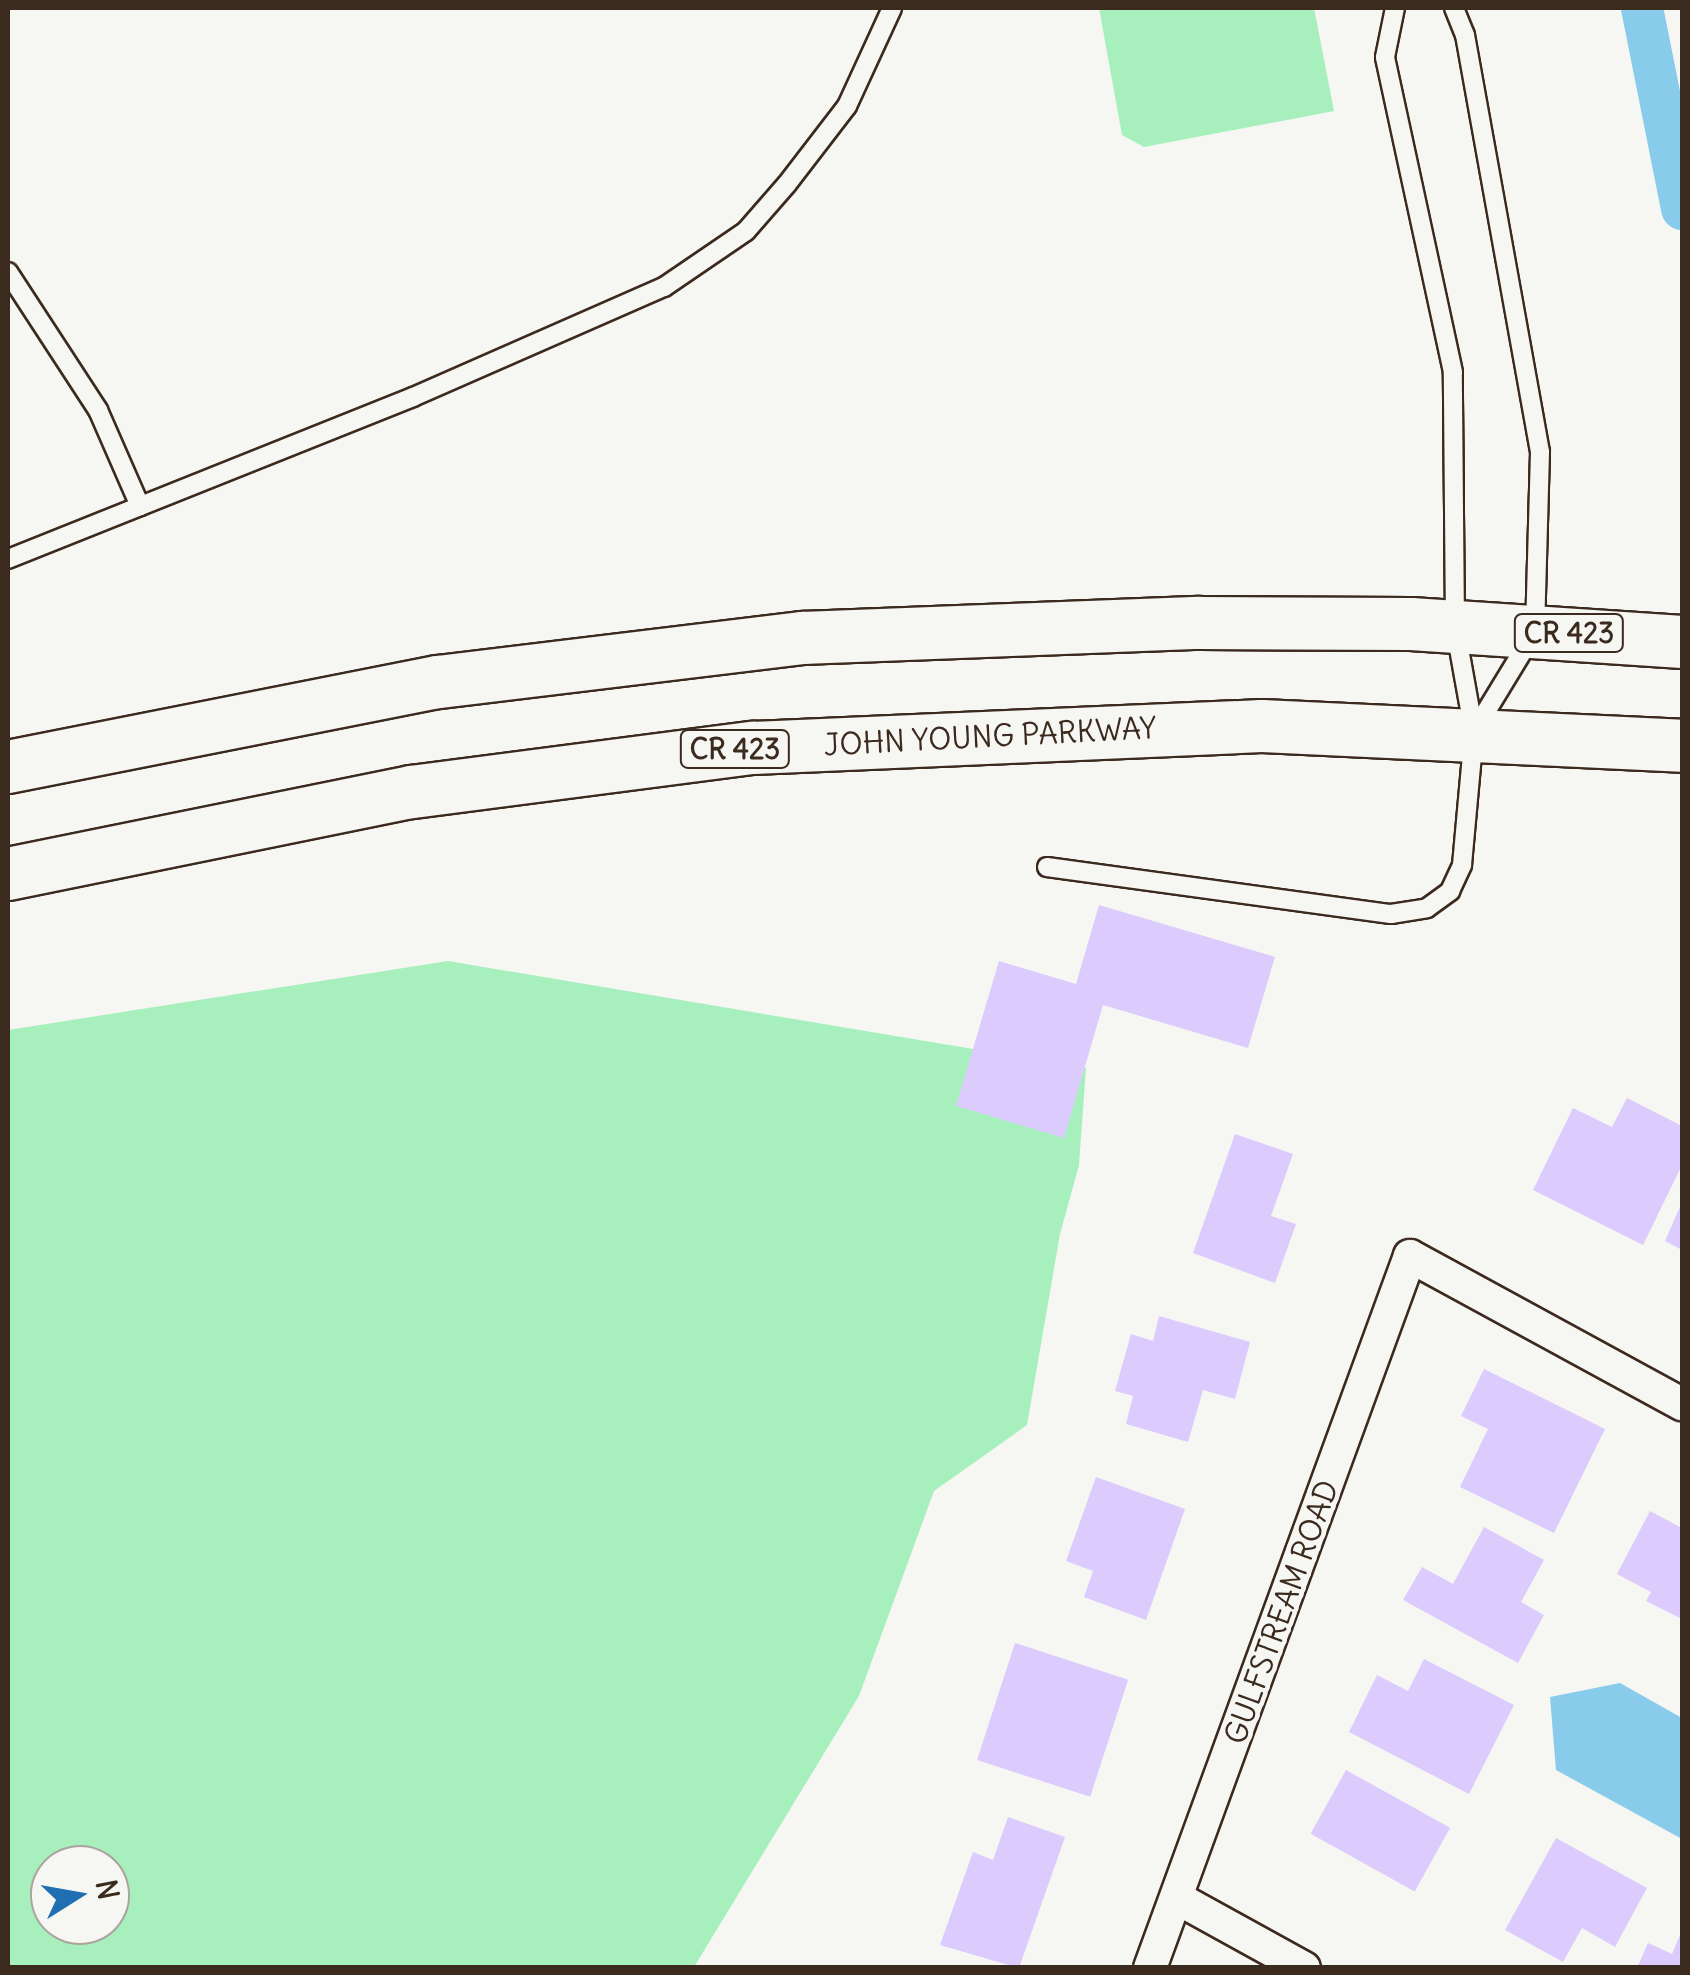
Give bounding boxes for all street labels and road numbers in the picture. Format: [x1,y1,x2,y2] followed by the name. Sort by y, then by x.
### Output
[1512,610,1626,656] road number: CR 423
[823,709,1157,763] street label: JOHN YOUNG PARKWAY
[678,726,792,772] road number: CR 423
[1217,1475,1345,1749] street label: GULFSTREAM ROAD

